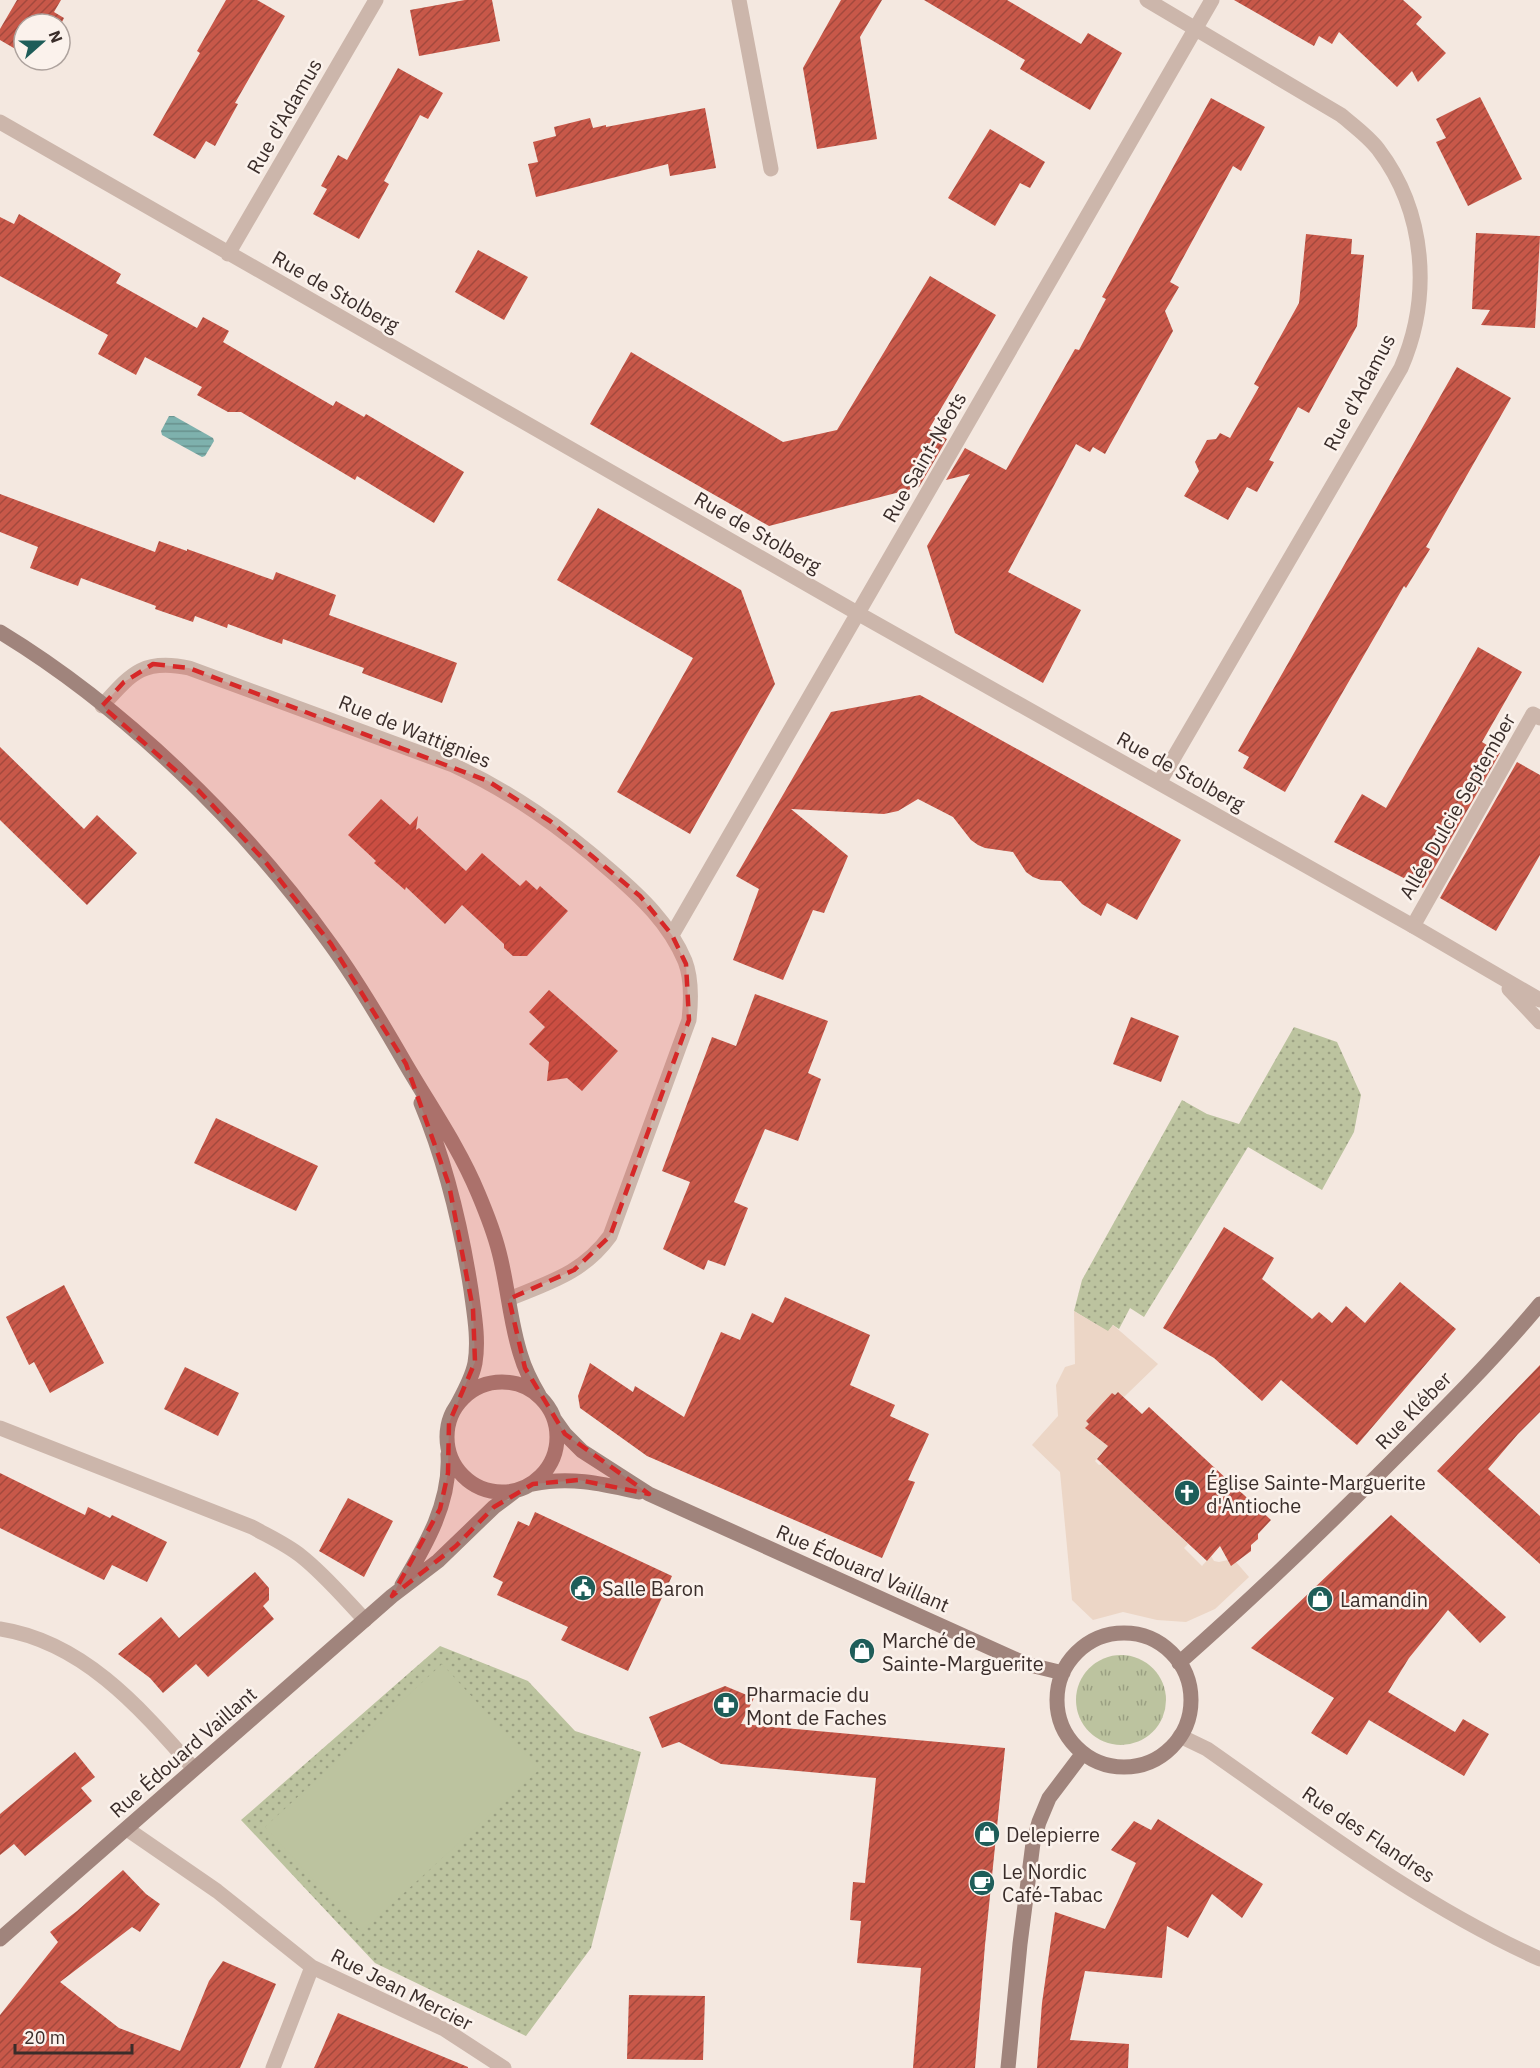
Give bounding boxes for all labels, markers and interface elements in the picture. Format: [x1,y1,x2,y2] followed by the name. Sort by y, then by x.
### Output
[12,12,72,72] north arrow
[45,28,67,46] text: N
[240,53,328,179] street label: Rue d'Adamus
[268,244,405,339] street label: Rue de Stolberg
[1317,329,1401,455] street label: Rue d'Adamus
[876,387,972,527] street label: Rue Saint-Néots
[690,485,827,580] street label: Rue de Stolberg
[335,688,495,774] street label: Rue de Wattignies
[1393,708,1521,904] street label: Allée Dulcie September
[1112,725,1250,818] street label: Rue de Stolberg
[1369,1365,1457,1455] street label: Rue Kléber
[1206,1469,1426,1519] place label: Église Sainte-Marguerite d'Antioche
[1172,1478,1202,1508] church icon: Église Sainte-Marguerite d'Antioche
[772,1518,954,1618] street label: Rue Édouard Vaillant
[568,1573,598,1603] public building icon: Salle Baron
[602,1575,704,1602] place label: Salle Baron
[1305,1584,1335,1614] shop icon: Lamandin
[1340,1586,1428,1613] place label: Lamandin
[882,1627,1044,1677] place label: Marché de Sainte-Marguerite
[847,1636,877,1666] shop icon: Marché de Sainte-Marguerite
[104,1681,262,1823] street label: Rue Édouard Vaillant
[746,1681,887,1731] place label: Pharmacie du Mont de Faches
[711,1690,741,1720] pharmacy icon: Pharmacie du Mont de Faches
[1297,1779,1441,1889] street label: Rue des Flandres
[972,1819,1002,1849] shop icon: Delepierre
[1006,1821,1100,1848] place label: Delepierre
[1002,1858,1103,1908] place label: Le Nordic Café-Tabac
[967,1868,997,1898] cafe icon: Le Nordic Café-Tabac
[327,1942,477,2036] street label: Rue Jean Mercier
[15,2017,132,2055] scale bar
[24,2026,66,2049] text: 20 m

